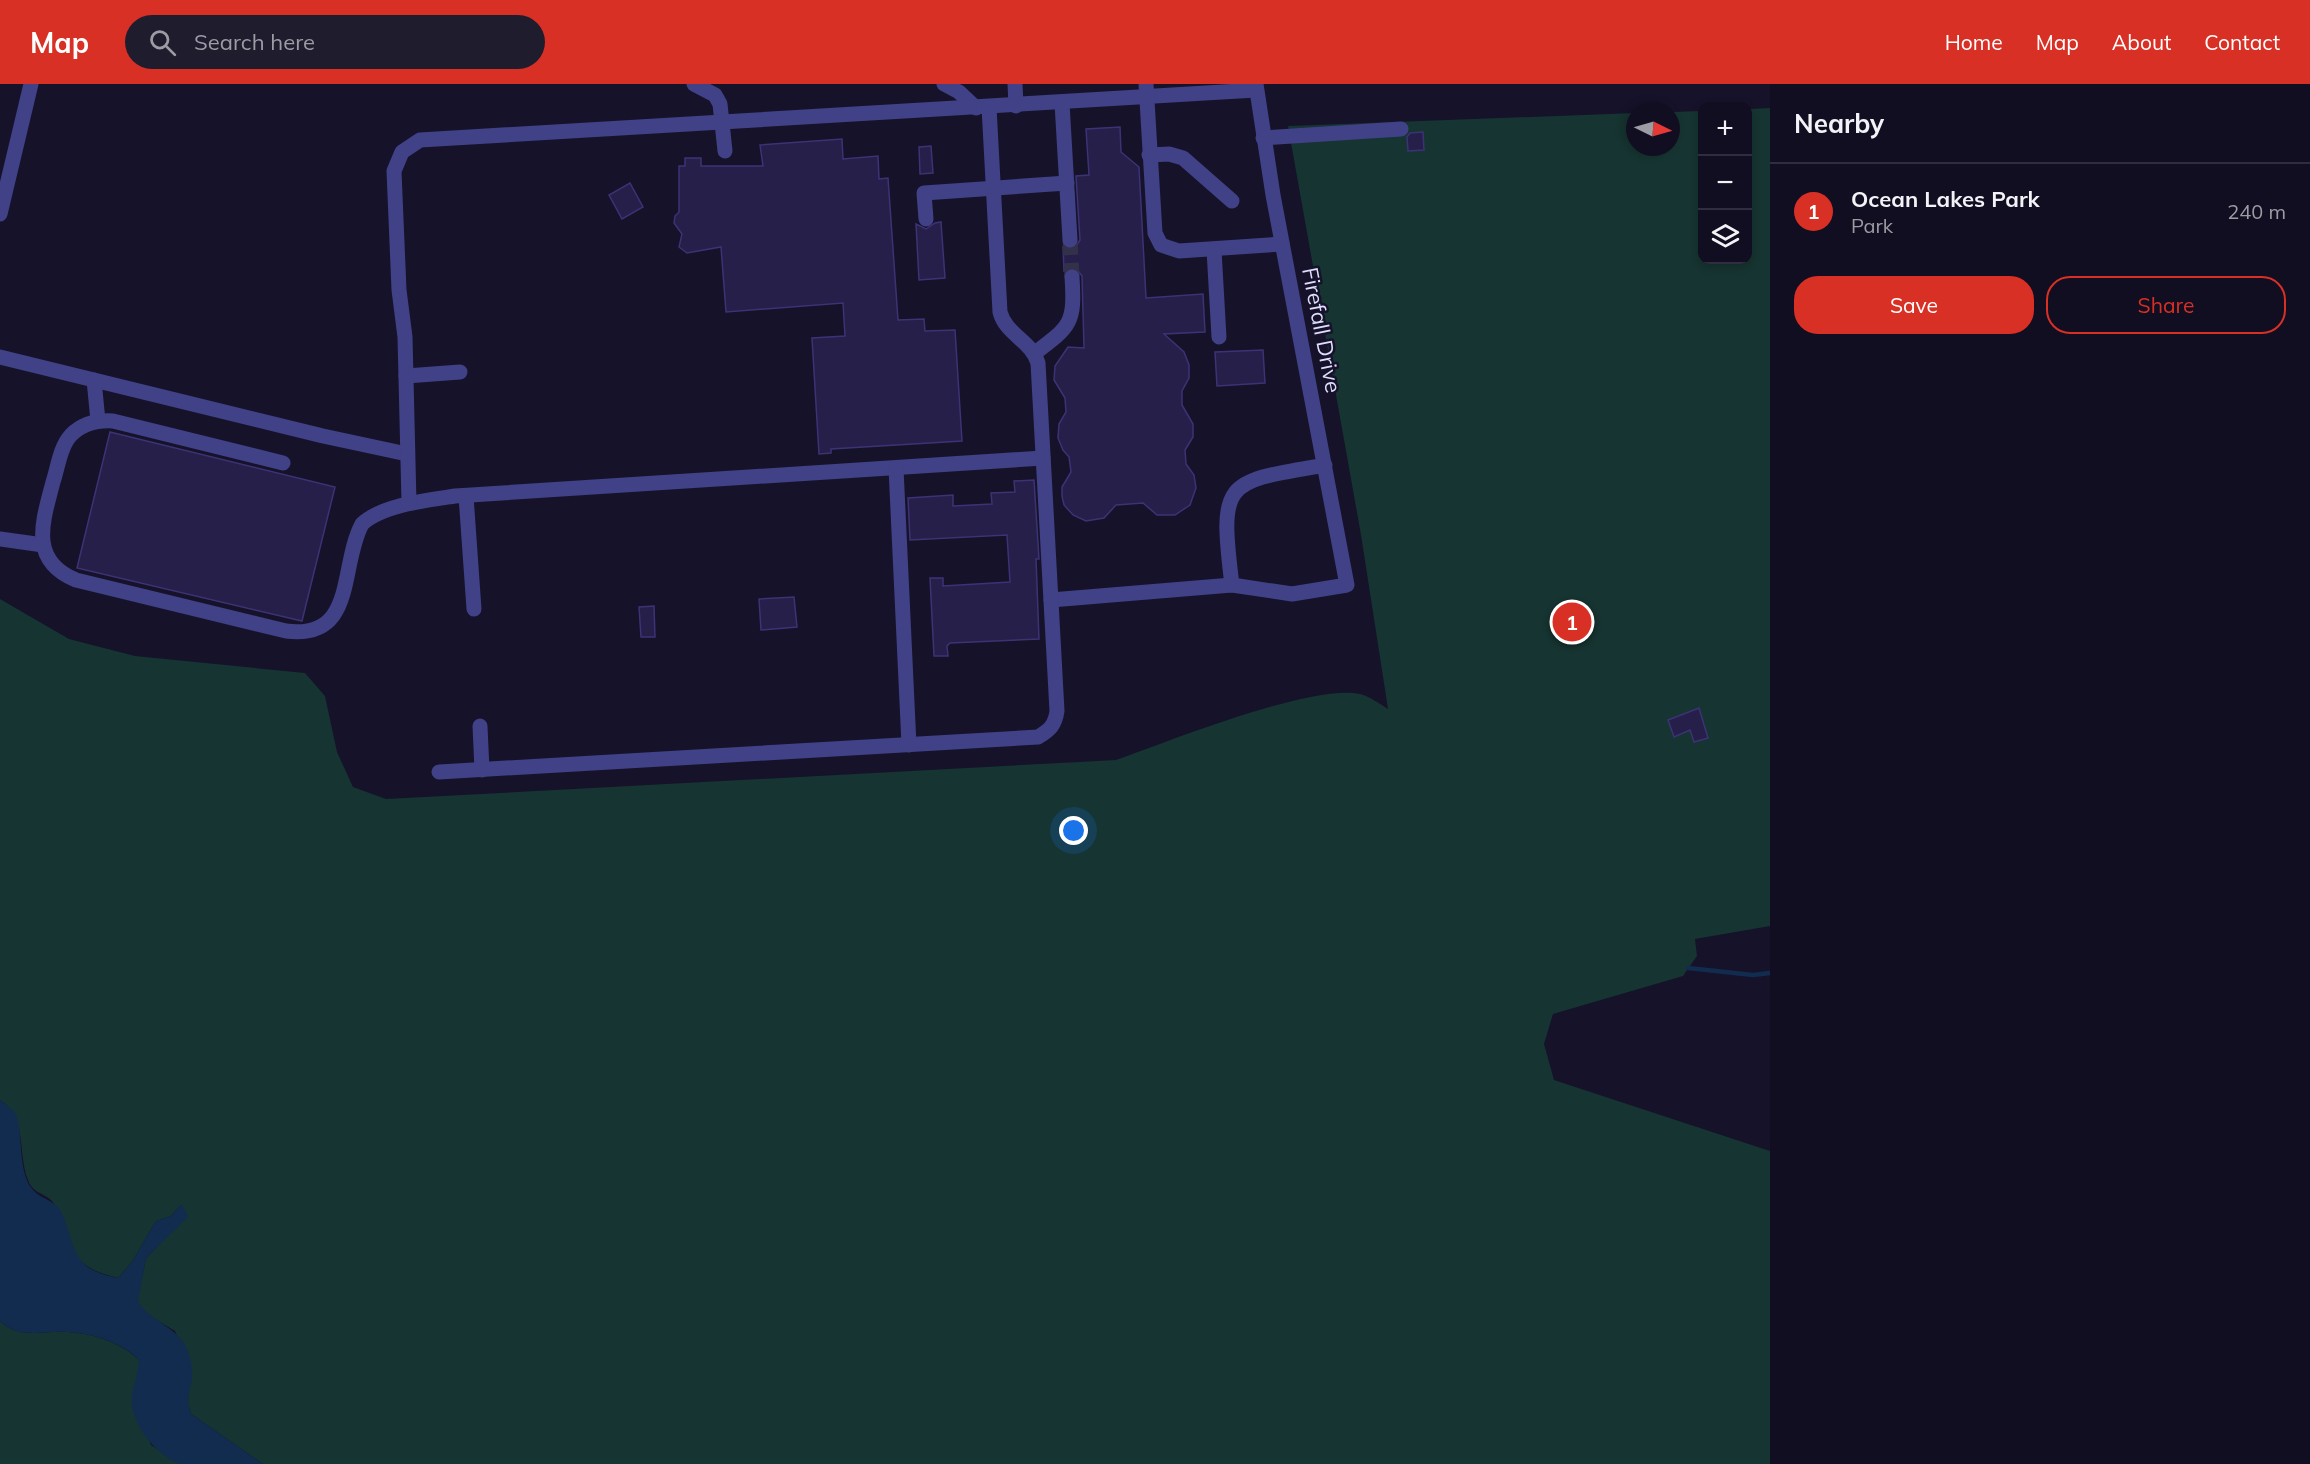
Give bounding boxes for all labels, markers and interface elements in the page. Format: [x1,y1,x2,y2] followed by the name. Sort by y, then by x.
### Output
[125,15,545,69] search box
[30,25,89,60] text: Map
[146,26,179,59] icon: search
[194,28,315,56] text: Search here
[1945,29,2003,55] text: Home
[2036,29,2079,55] text: Map
[2112,29,2171,55] text: About
[2204,29,2280,55] text: Contact
[1626,102,1680,156] north arrow
[1698,102,1752,264] map controls
[1698,102,1752,156] button: +
[1794,107,1884,140] text: Nearby
[1698,156,1752,210] button: −
[1851,185,2040,213] text: Ocean Lakes Park
[1808,199,1820,224] text: 1
[2227,199,2286,224] text: 240 m
[1698,210,1752,264] button: layers
[1851,213,1893,238] text: Park
[1296,265,1348,395] street label: Firefall Drive
[1794,276,2034,334] button: Save
[2046,276,2286,334] button: Share
[1552,600,1592,644] pin: 1
[1059,816,1088,845] your location

